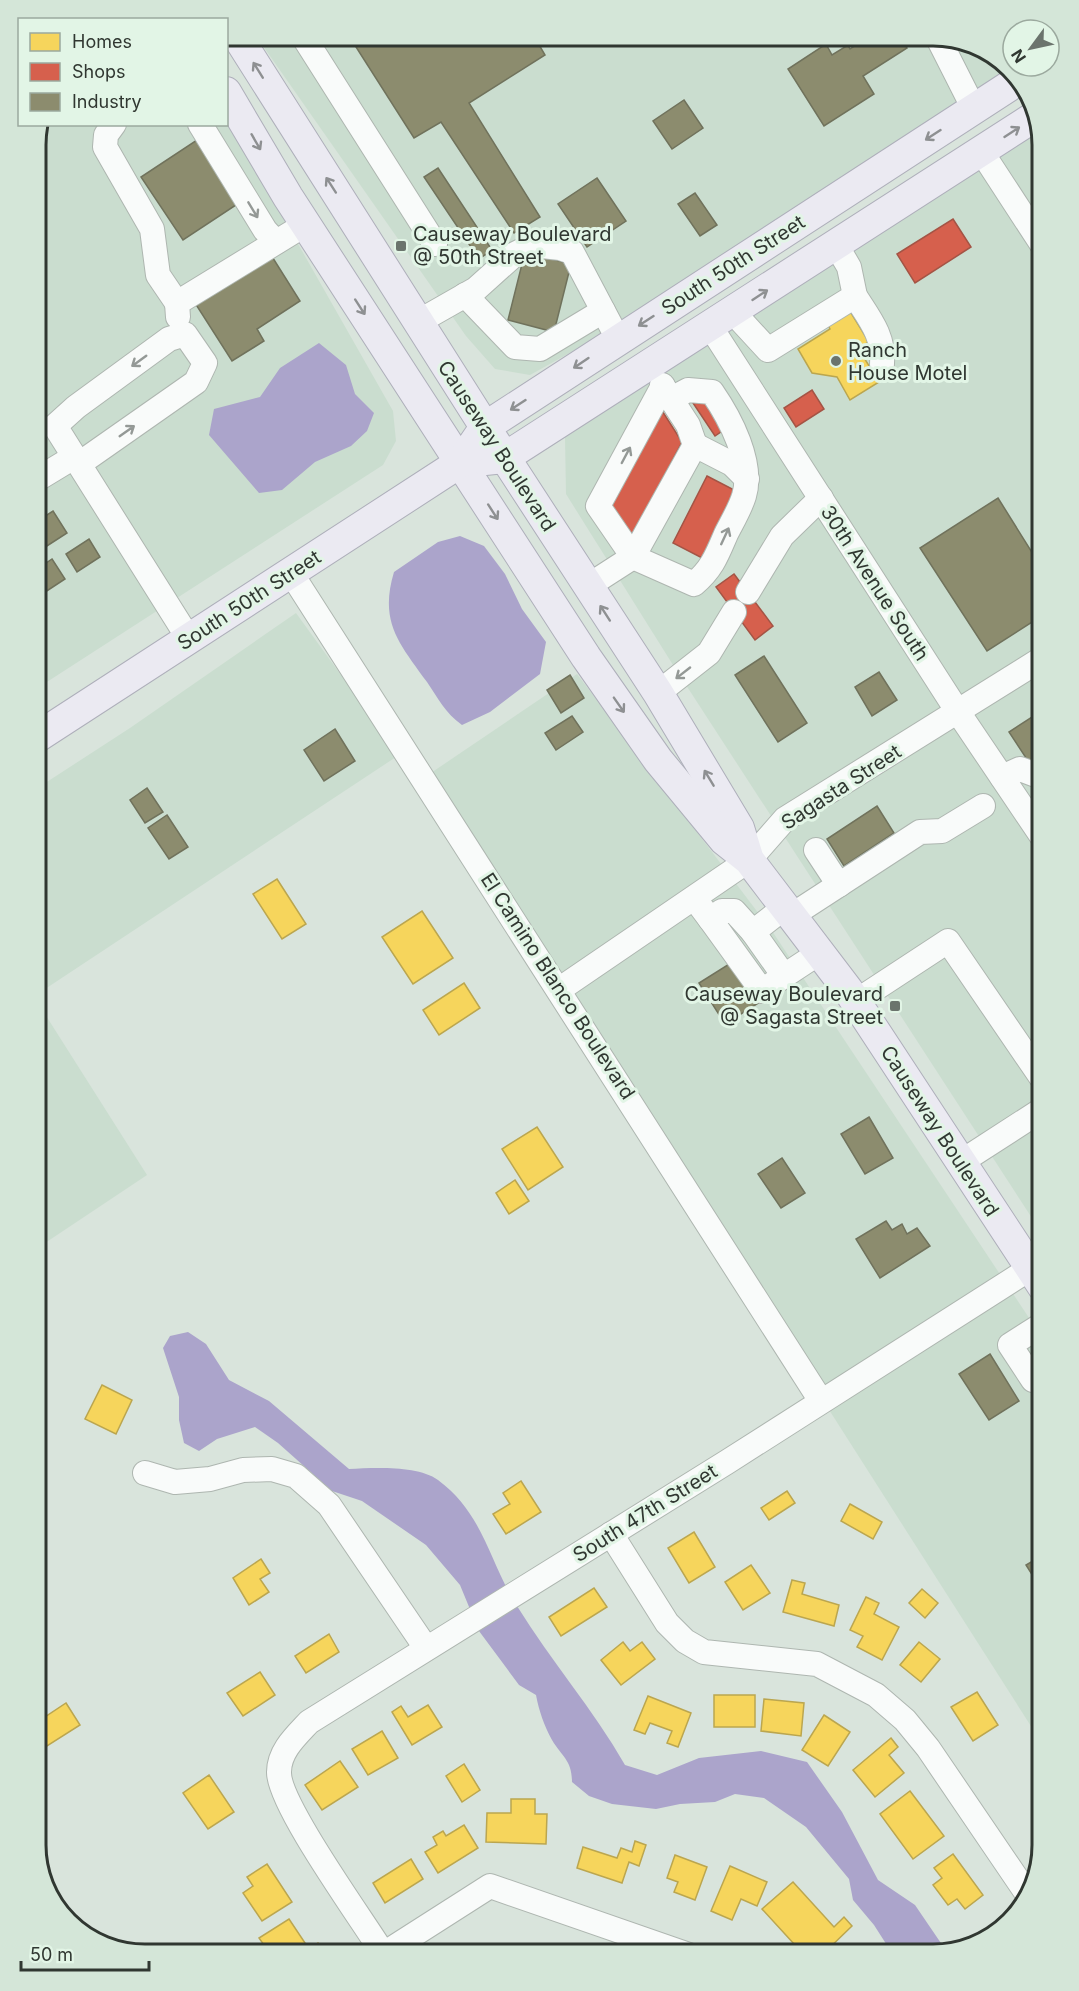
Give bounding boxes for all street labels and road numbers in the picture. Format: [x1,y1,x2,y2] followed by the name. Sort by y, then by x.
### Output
[657,209,810,320] street label: South 50th Street
[433,356,561,536] street label: Causeway Boulevard
[816,501,934,665] street label: 30th Avenue South
[173,544,326,655] street label: South 50th Street
[777,739,906,835] street label: Sagasta Street
[476,868,640,1104] street label: El Camino Blanco Boulevard
[876,1041,1004,1221] street label: Causeway Boulevard
[569,1459,722,1567] street label: South 47th Street

